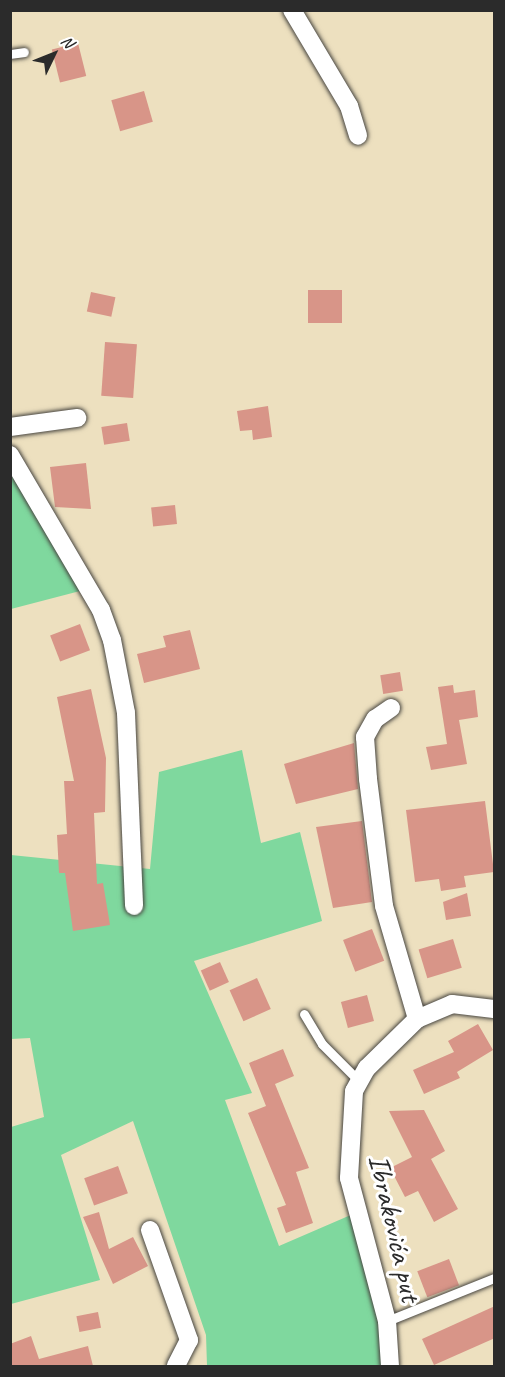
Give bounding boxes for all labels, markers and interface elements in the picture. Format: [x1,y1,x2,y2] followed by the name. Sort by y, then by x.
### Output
[24,24,84,84] north arrow
[56,31,78,52] text: N
[361,1151,429,1305] street label: Ibrakovića put

